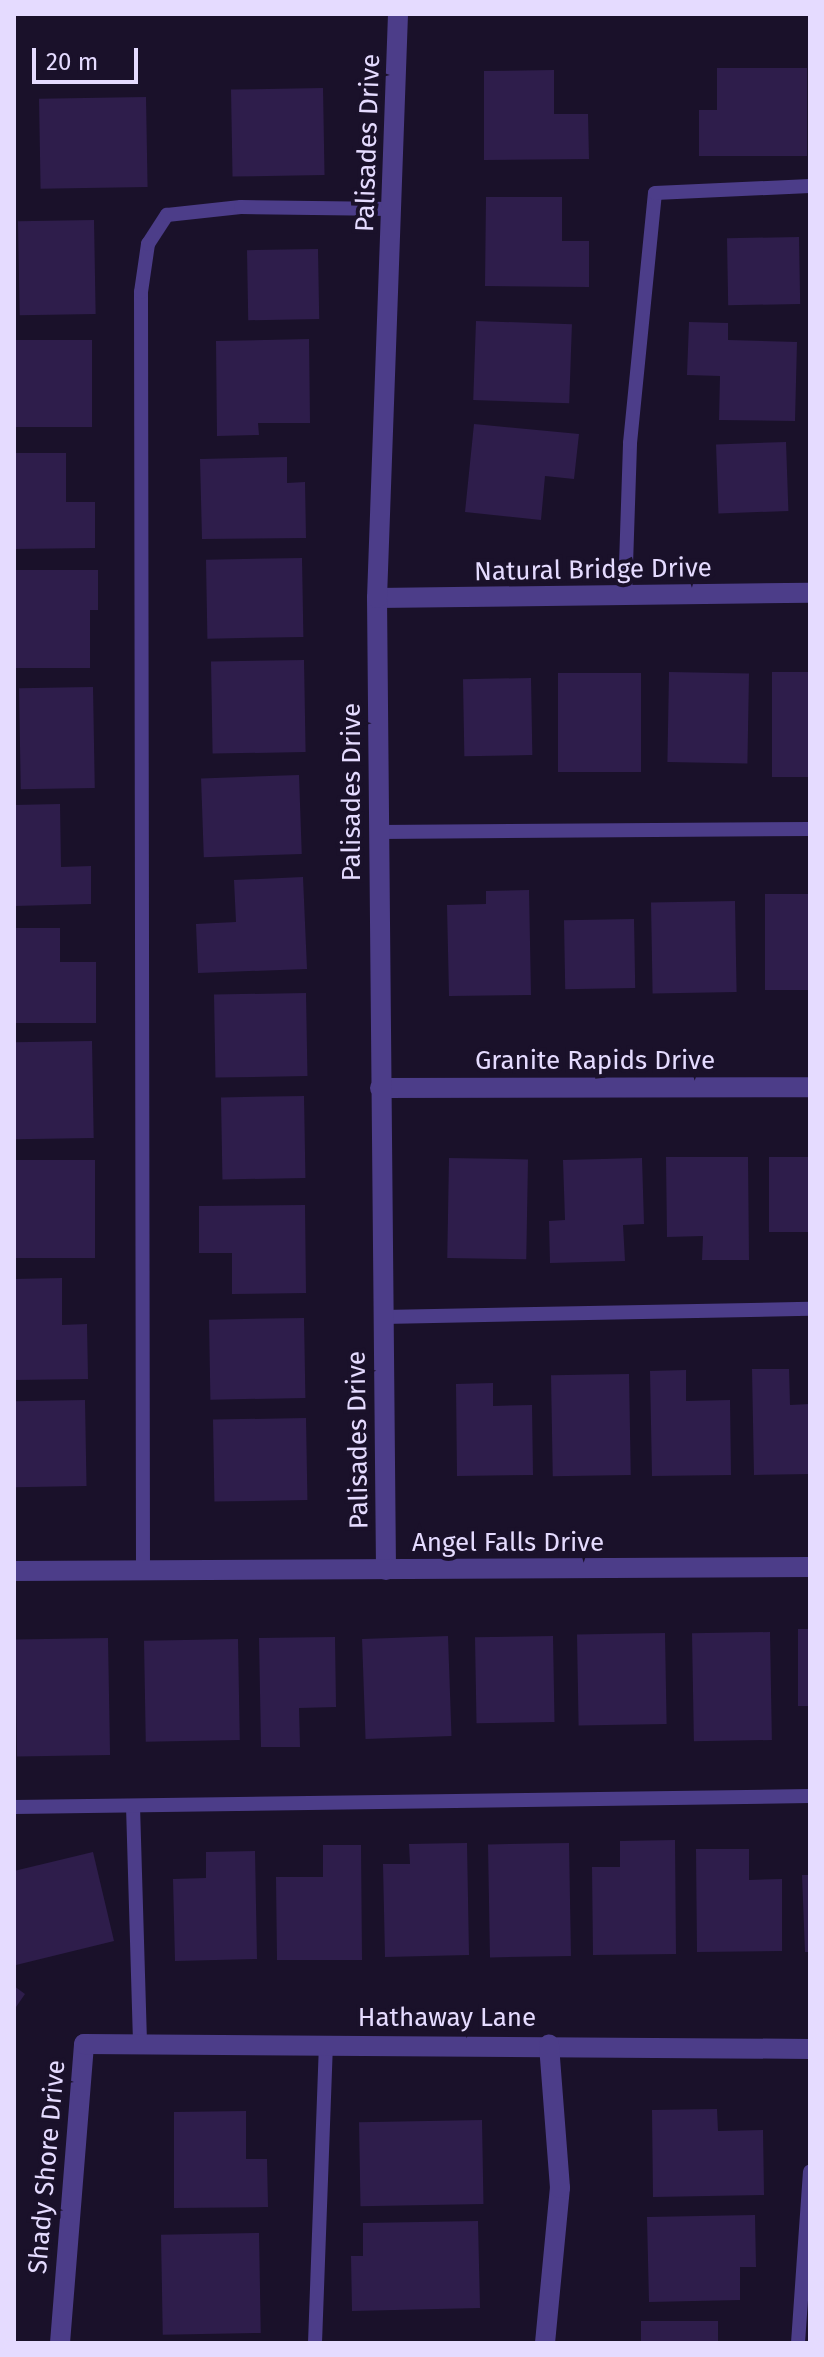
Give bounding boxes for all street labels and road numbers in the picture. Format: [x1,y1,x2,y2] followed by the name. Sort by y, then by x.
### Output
[349,53,387,233] street label: Palisades Drive
[474,552,712,588] street label: Natural Bridge Drive
[336,703,368,881] street label: Palisades Drive
[475,1045,715,1077] street label: Granite Rapids Drive
[341,1351,375,1529] street label: Palisades Drive
[412,1527,604,1559] street label: Angel Falls Drive
[358,2002,536,2034] street label: Hathaway Lane
[22,2059,72,2275] street label: Shady Shore Drive

